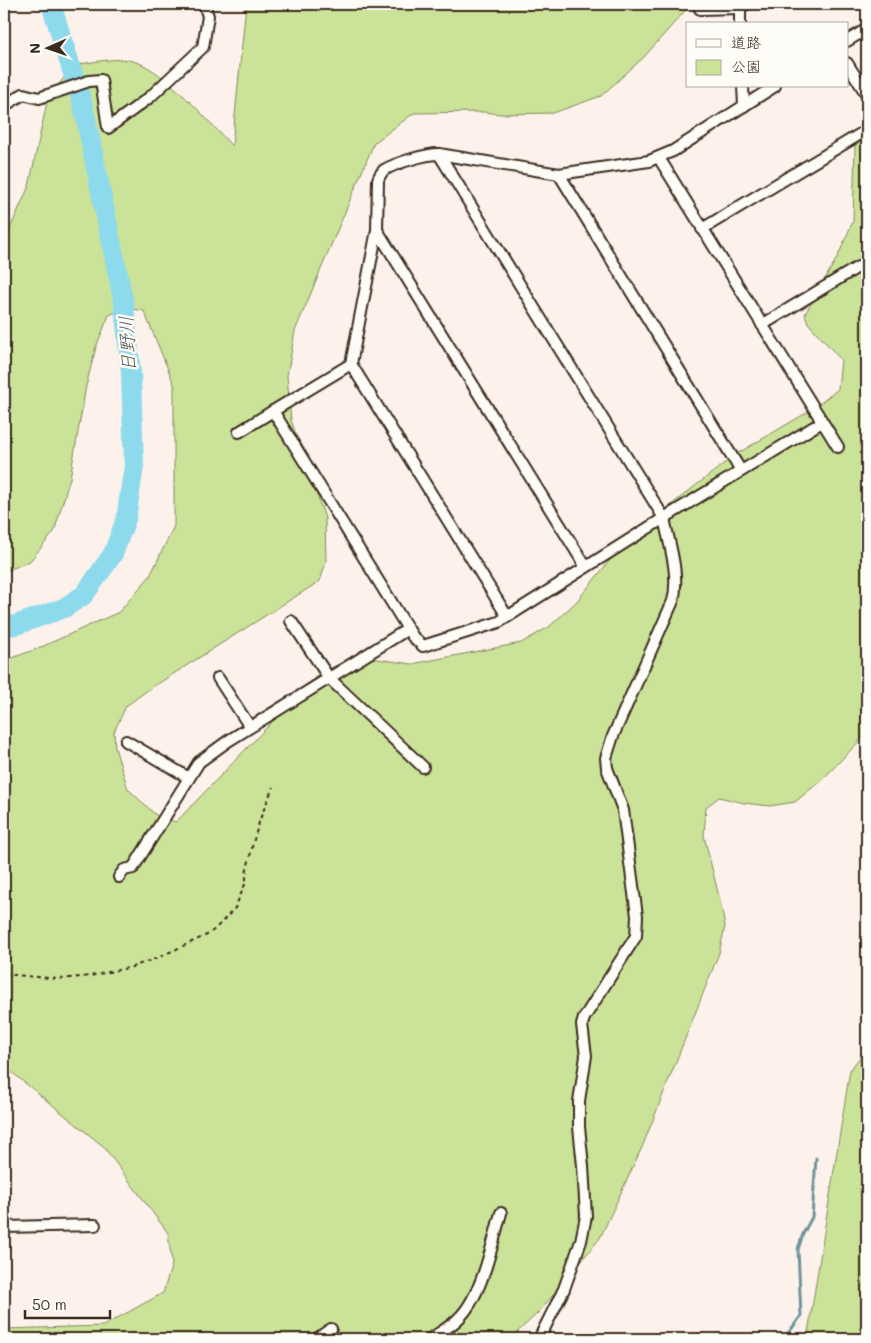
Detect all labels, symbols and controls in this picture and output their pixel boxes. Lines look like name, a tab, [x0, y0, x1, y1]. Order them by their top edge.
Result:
north arrow	[22, 22, 72, 72]
legend	[686, 22, 848, 88]
text: 道路	[731, 32, 761, 52]
text: N	[25, 43, 44, 54]
text: 公園	[731, 56, 761, 76]
water label: 日野川	[113, 315, 140, 373]
scale bar	[25, 1288, 110, 1320]
text: 50 m	[32, 1294, 67, 1314]

